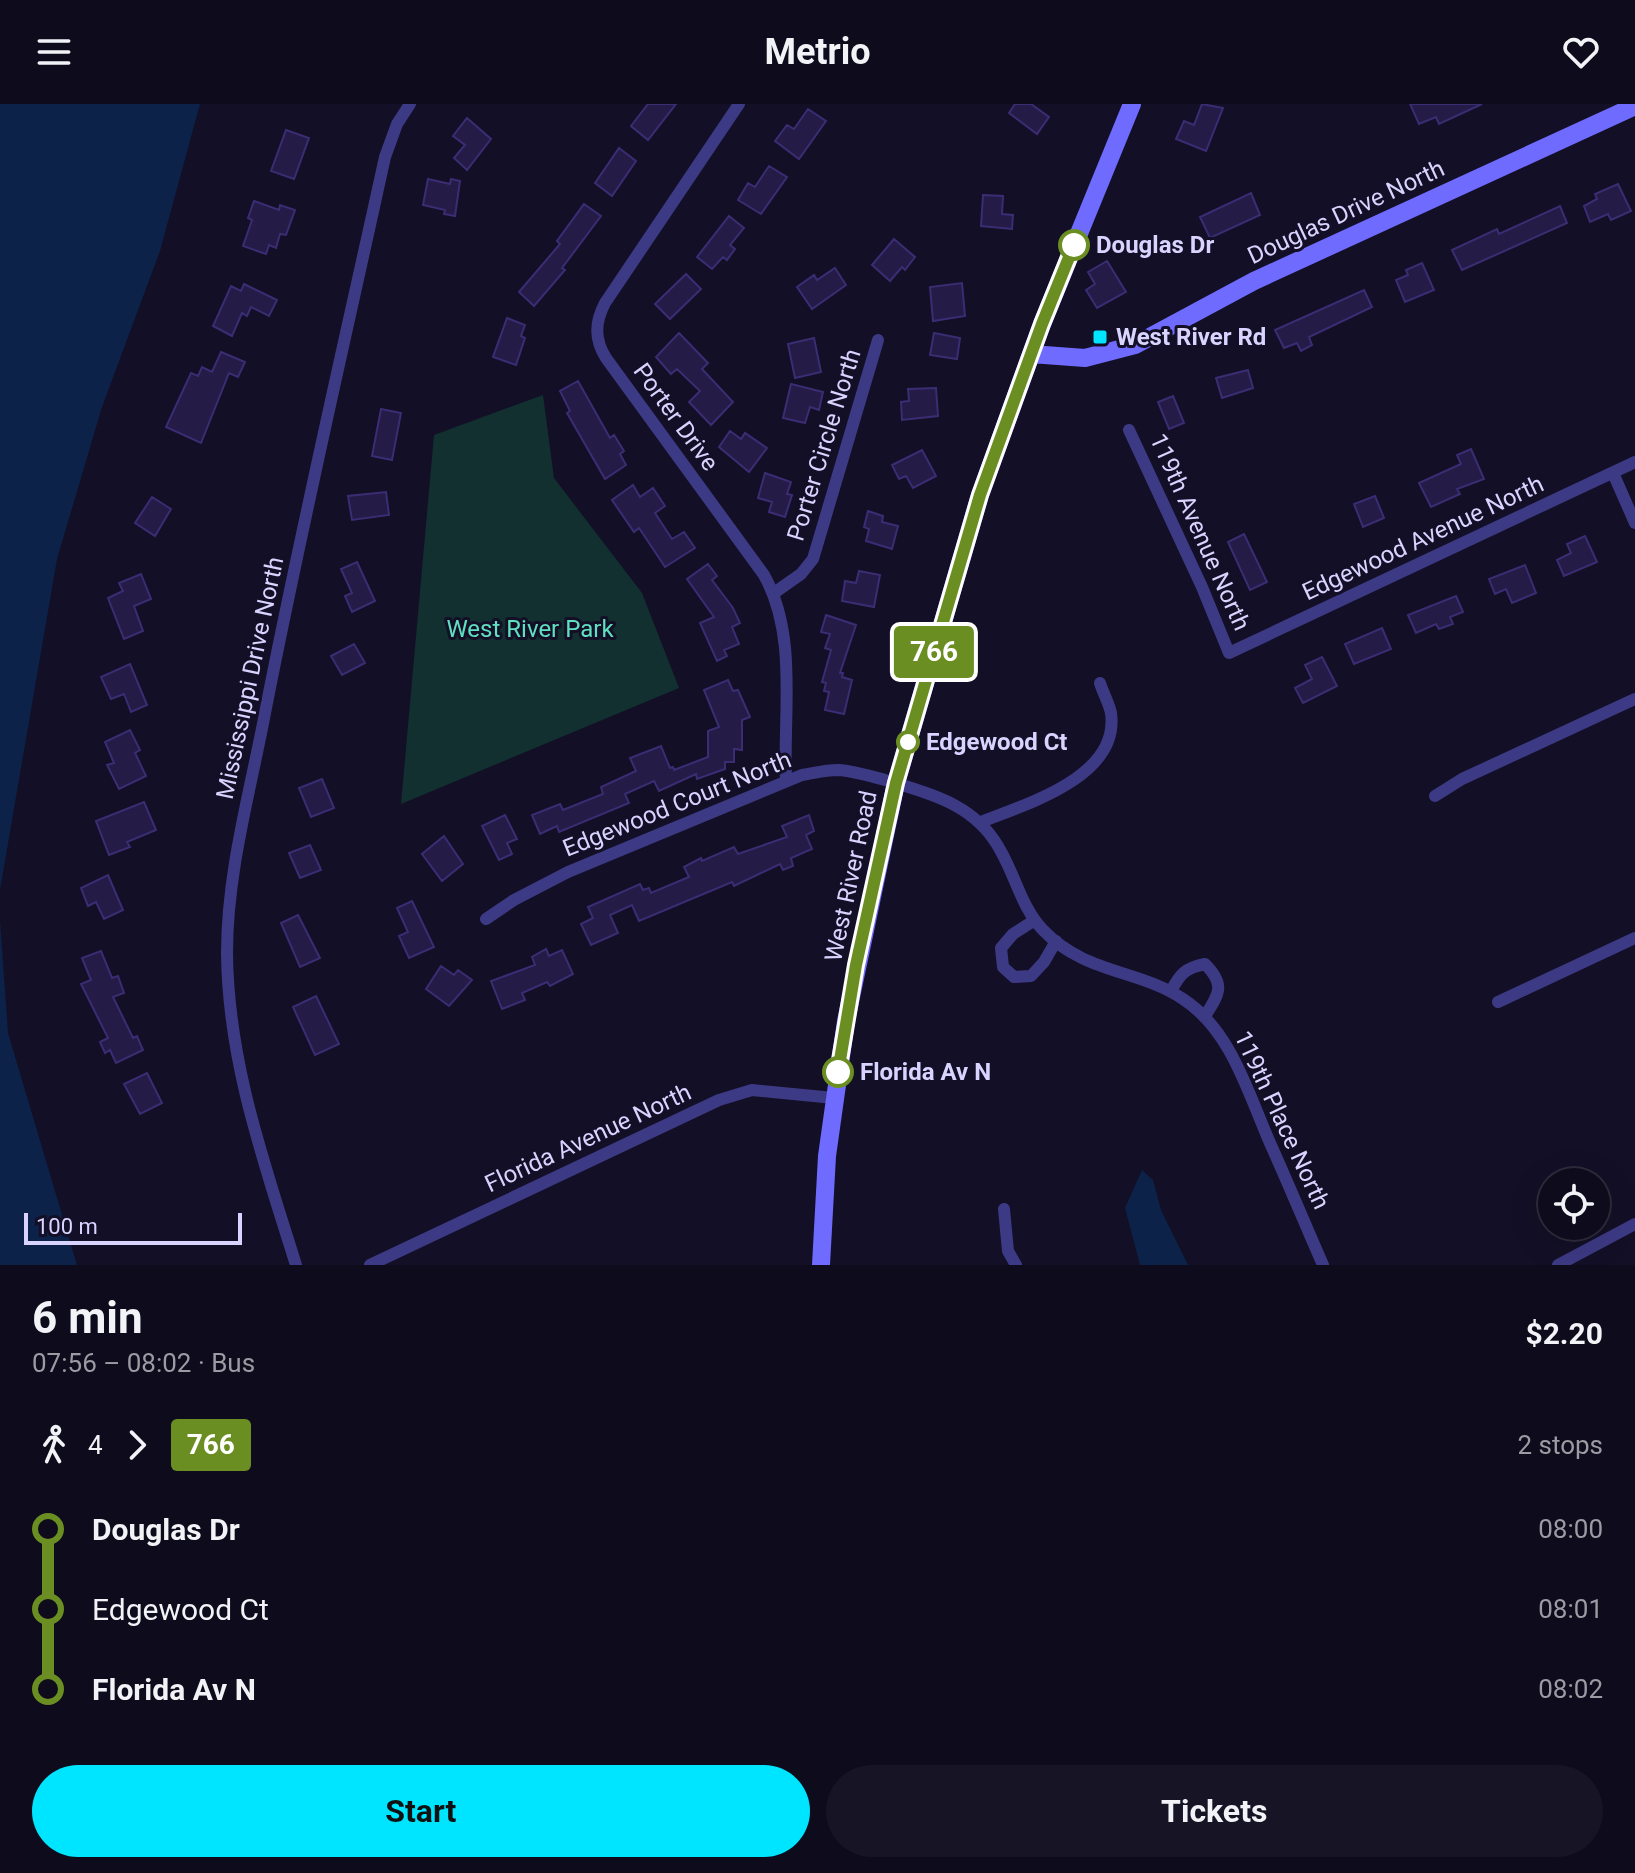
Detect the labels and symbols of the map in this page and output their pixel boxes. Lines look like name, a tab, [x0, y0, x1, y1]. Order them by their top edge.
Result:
street label: Douglas Drive North	[1243, 154, 1449, 270]
marker: Douglas Dr	[1059, 230, 1089, 260]
place label: Douglas Dr	[1096, 231, 1214, 259]
place label: West River Rd	[1116, 323, 1266, 351]
marker: West River Rd	[1091, 328, 1109, 346]
street label: Porter Circle North	[782, 346, 866, 544]
street label: Porter Drive	[628, 358, 724, 476]
street label: 119th Avenue North	[1144, 429, 1256, 635]
street label: Edgewood Avenue North	[1298, 470, 1548, 606]
street label: Mississippi Drive North	[211, 554, 289, 802]
park label: West River Park	[446, 615, 614, 643]
line badge: 766	[888, 626, 980, 678]
place label: Edgewood Ct	[926, 728, 1067, 756]
marker: Edgewood Ct	[897, 731, 919, 753]
street label: Edgewood Court North	[559, 745, 795, 863]
street label: West River Road	[819, 788, 883, 964]
street label: 119th Place North	[1228, 1026, 1336, 1214]
marker: Florida Av N	[823, 1057, 853, 1087]
place label: Florida Av N	[860, 1058, 991, 1086]
street label: Florida Avenue North	[480, 1078, 696, 1198]
scale bar	[24, 1209, 242, 1245]

